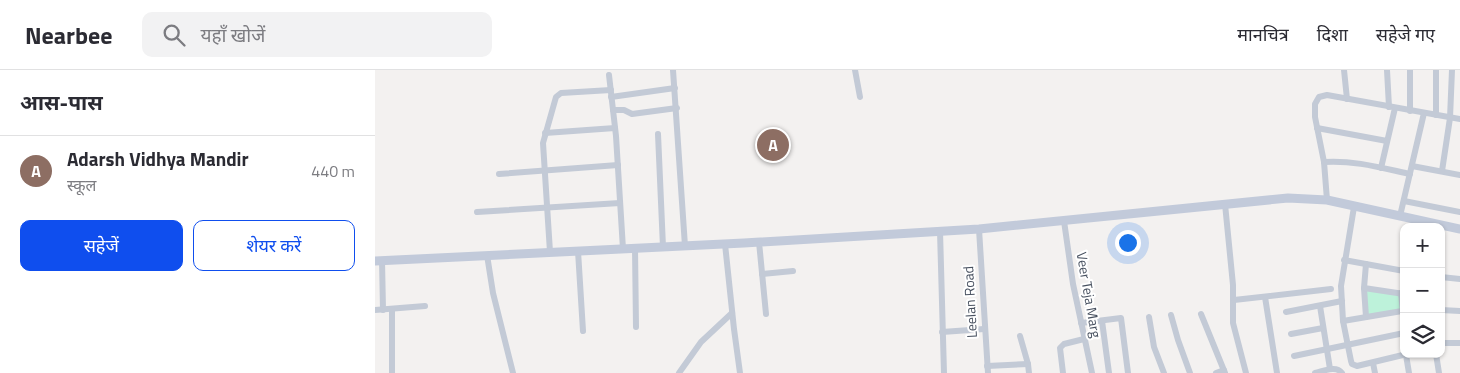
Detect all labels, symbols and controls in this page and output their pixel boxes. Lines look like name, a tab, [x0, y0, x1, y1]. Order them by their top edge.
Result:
search box	[142, 12, 492, 57]
text: Nearbee	[25, 17, 112, 53]
text: यहाँ खोजें	[200, 20, 265, 49]
icon: search	[160, 21, 188, 49]
text: मानचित्र	[1237, 21, 1289, 48]
text: दिशा	[1317, 21, 1348, 48]
text: सहेजे गए	[1376, 21, 1435, 48]
text: आस-पास	[20, 86, 103, 118]
pin: A	[757, 126, 789, 164]
text: Adarsh Vidhya Mandir	[67, 144, 249, 173]
text: A	[31, 159, 41, 183]
text: 440 m	[311, 159, 355, 183]
text: स्कूल	[67, 173, 96, 197]
button: सहेजें	[20, 220, 183, 271]
button: शेयर करें	[193, 220, 355, 271]
map controls	[1400, 223, 1445, 358]
button: +	[1400, 223, 1445, 268]
your location	[1115, 230, 1141, 256]
street label: Veer Teja Marg	[1072, 250, 1107, 339]
street label: Leelan Road	[957, 266, 982, 338]
button: −	[1400, 268, 1445, 313]
button: layers	[1400, 313, 1445, 358]

